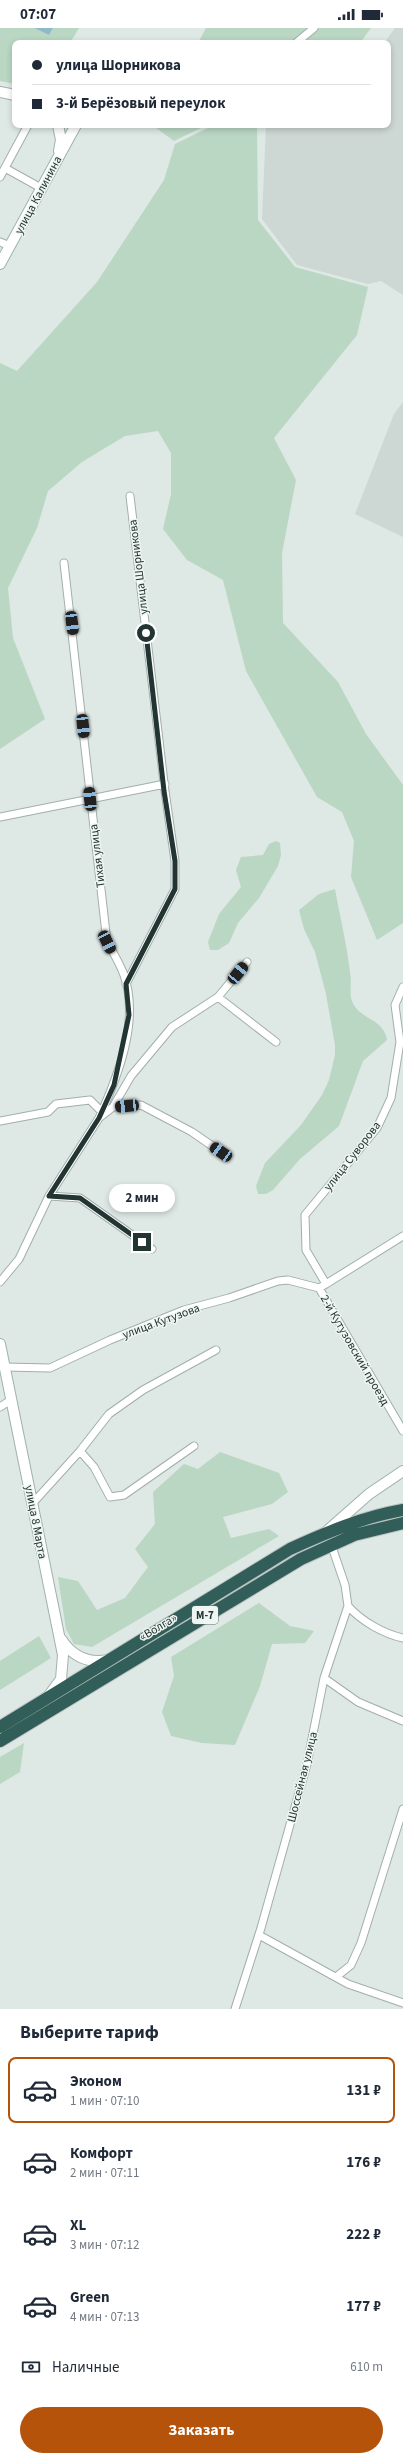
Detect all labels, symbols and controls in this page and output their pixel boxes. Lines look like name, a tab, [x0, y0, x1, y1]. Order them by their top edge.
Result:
text: 07:07	[20, 4, 56, 25]
text: улица Шорникова	[56, 55, 181, 76]
text: 3-й Берёзовый переулок	[56, 93, 225, 114]
street label: улица Калинина	[11, 153, 66, 237]
street label: улица Шорникова	[124, 519, 153, 615]
car	[65, 610, 79, 636]
route start	[137, 624, 155, 642]
car	[76, 713, 90, 739]
car	[83, 786, 97, 812]
street label: Тихая улица	[85, 823, 110, 889]
car	[96, 929, 118, 955]
car	[226, 960, 250, 986]
car	[114, 1099, 140, 1113]
street label: улица Суворова	[320, 1118, 385, 1195]
car	[208, 1140, 234, 1164]
callout: 2 мин	[109, 1184, 175, 1212]
text: 2 мин	[125, 1189, 159, 1207]
route end	[133, 1233, 151, 1251]
street label: 2-й Кутузовский проезд	[316, 1292, 394, 1409]
street label: улица Кутузова	[120, 1300, 202, 1343]
street label: улица 8 Марта	[20, 1484, 51, 1560]
road number: М-7	[192, 1606, 218, 1624]
street label: «Волга»	[136, 1610, 180, 1645]
street label: Шоссейная улица	[283, 1730, 322, 1824]
text: Выберите тариф	[20, 2020, 159, 2045]
text: Эконом	[70, 2071, 122, 2092]
icon: car	[22, 2072, 58, 2108]
text: 131 ₽	[346, 2080, 381, 2101]
text: 1 мин · 07:10	[70, 2092, 139, 2110]
text: Комфорт	[70, 2143, 133, 2164]
icon: car	[22, 2144, 58, 2180]
text: 176 ₽	[346, 2152, 381, 2173]
text: 2 мин · 07:11	[70, 2164, 139, 2182]
text: XL	[70, 2215, 86, 2236]
icon: car	[22, 2216, 58, 2252]
text: 222 ₽	[346, 2224, 381, 2245]
text: 3 мин · 07:12	[70, 2236, 139, 2254]
text: Green	[70, 2287, 110, 2308]
icon: car	[22, 2288, 58, 2324]
text: 177 ₽	[346, 2296, 381, 2317]
text: 4 мин · 07:13	[70, 2308, 139, 2326]
icon: cash	[20, 2356, 42, 2378]
text: Наличные	[52, 2357, 119, 2378]
text: 610 m	[350, 2358, 383, 2376]
button: Заказать	[20, 2407, 383, 2453]

